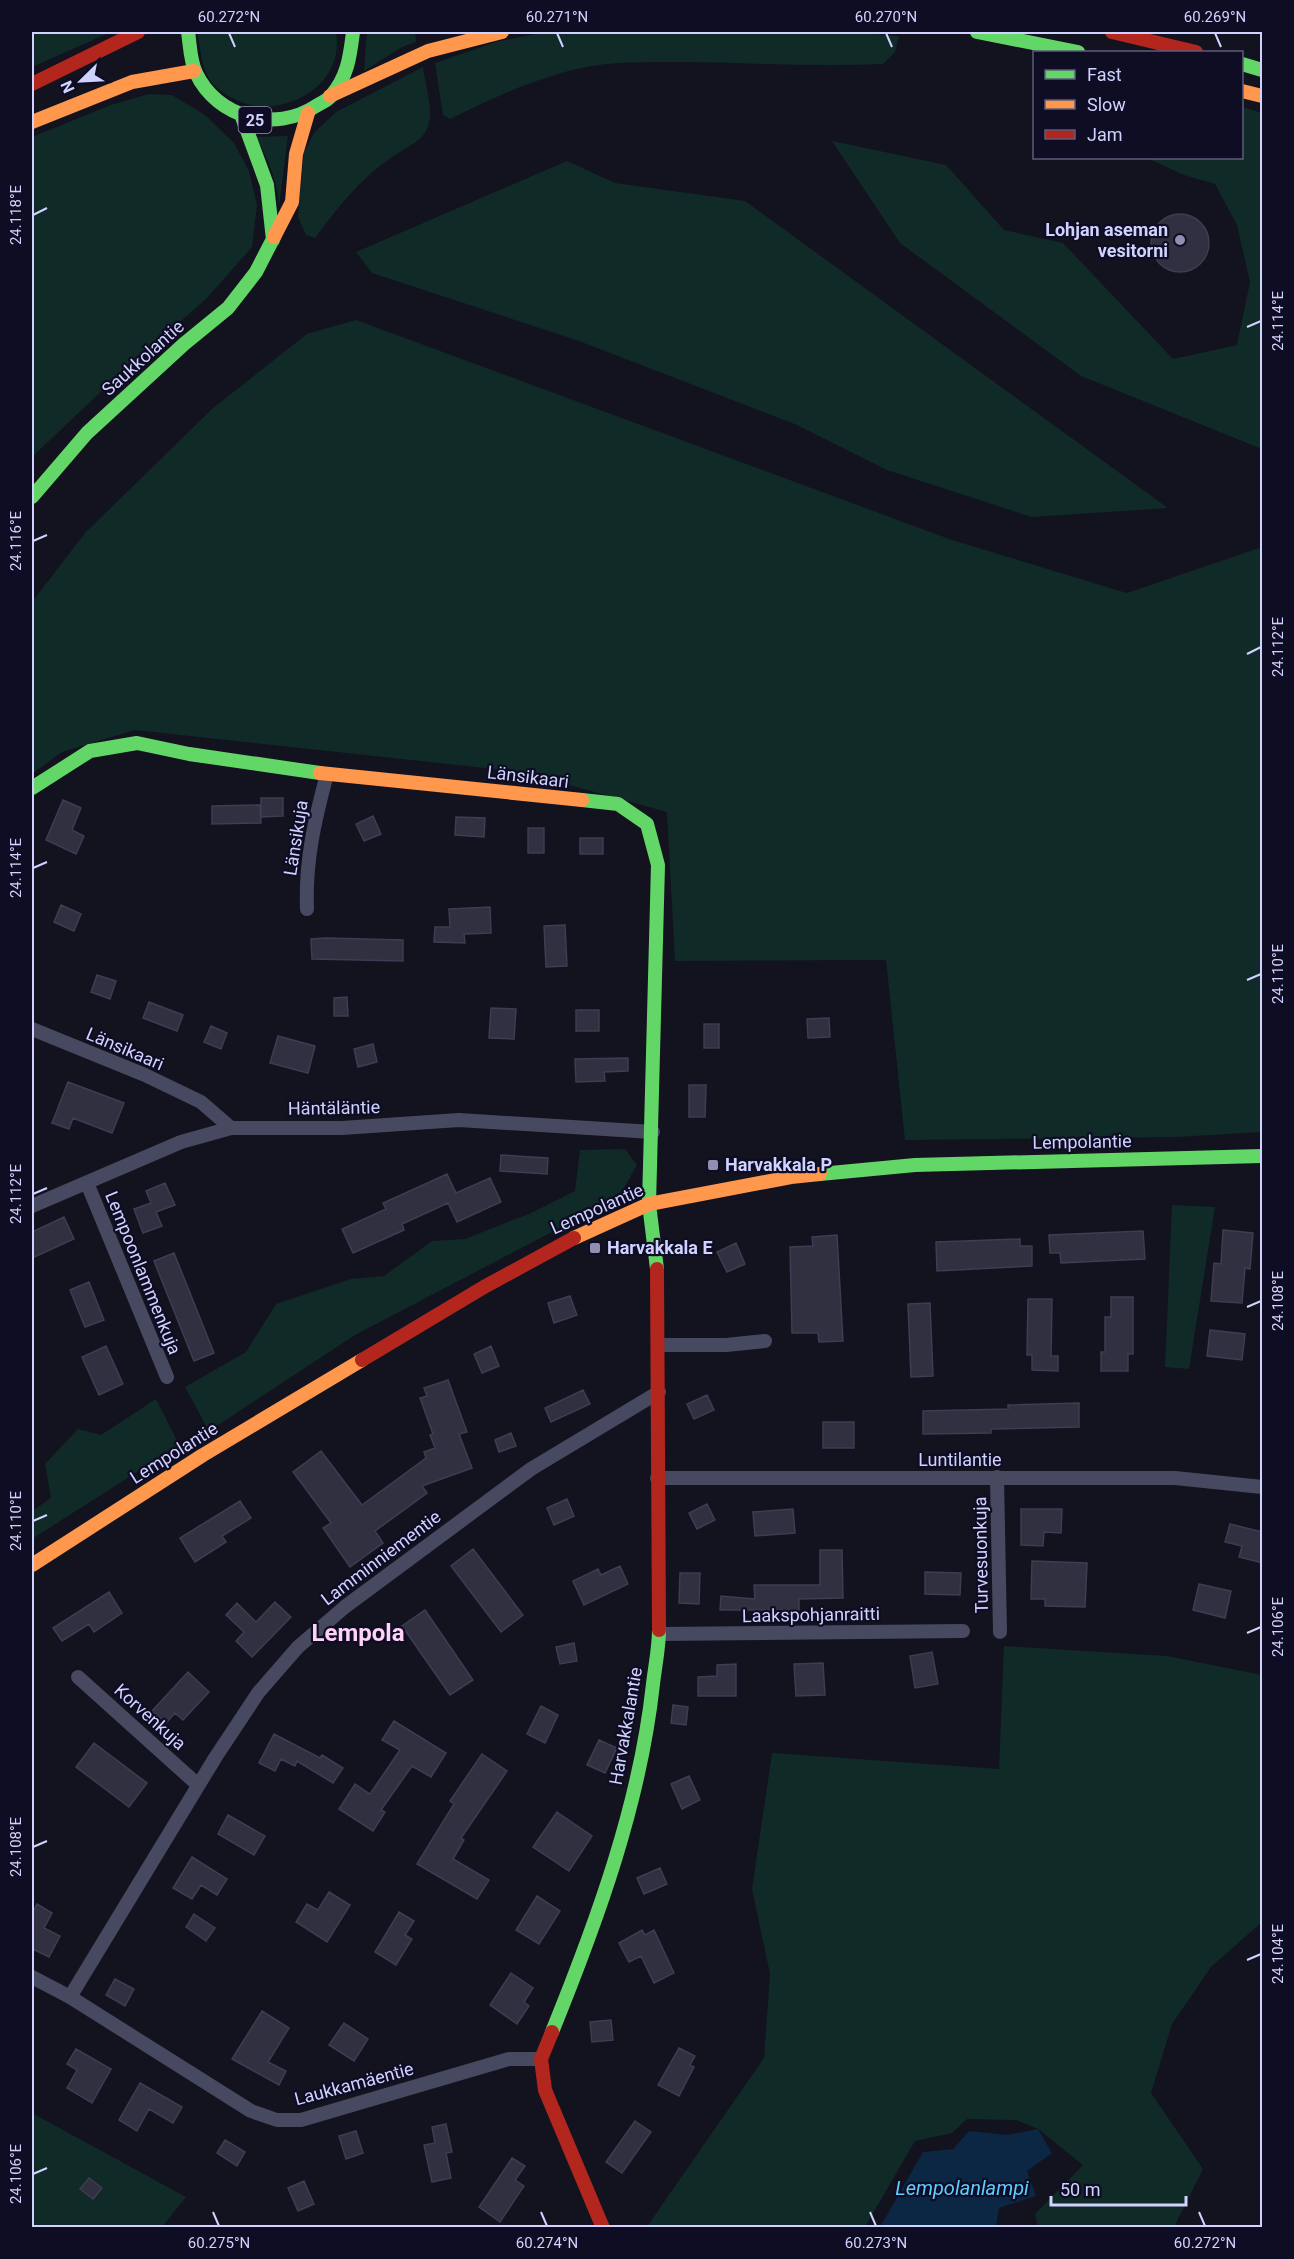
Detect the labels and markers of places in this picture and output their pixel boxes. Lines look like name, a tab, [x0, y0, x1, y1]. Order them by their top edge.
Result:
place label: Lohjan aseman vesitorni	[1045, 219, 1168, 261]
marker: Lohjan aseman vesitorni	[1173, 233, 1187, 247]
place label: Harvakkala P	[725, 1154, 832, 1175]
marker: Harvakkala P	[706, 1158, 720, 1172]
place label: Harvakkala E	[607, 1237, 713, 1258]
marker: Harvakkala E	[588, 1241, 602, 1255]

